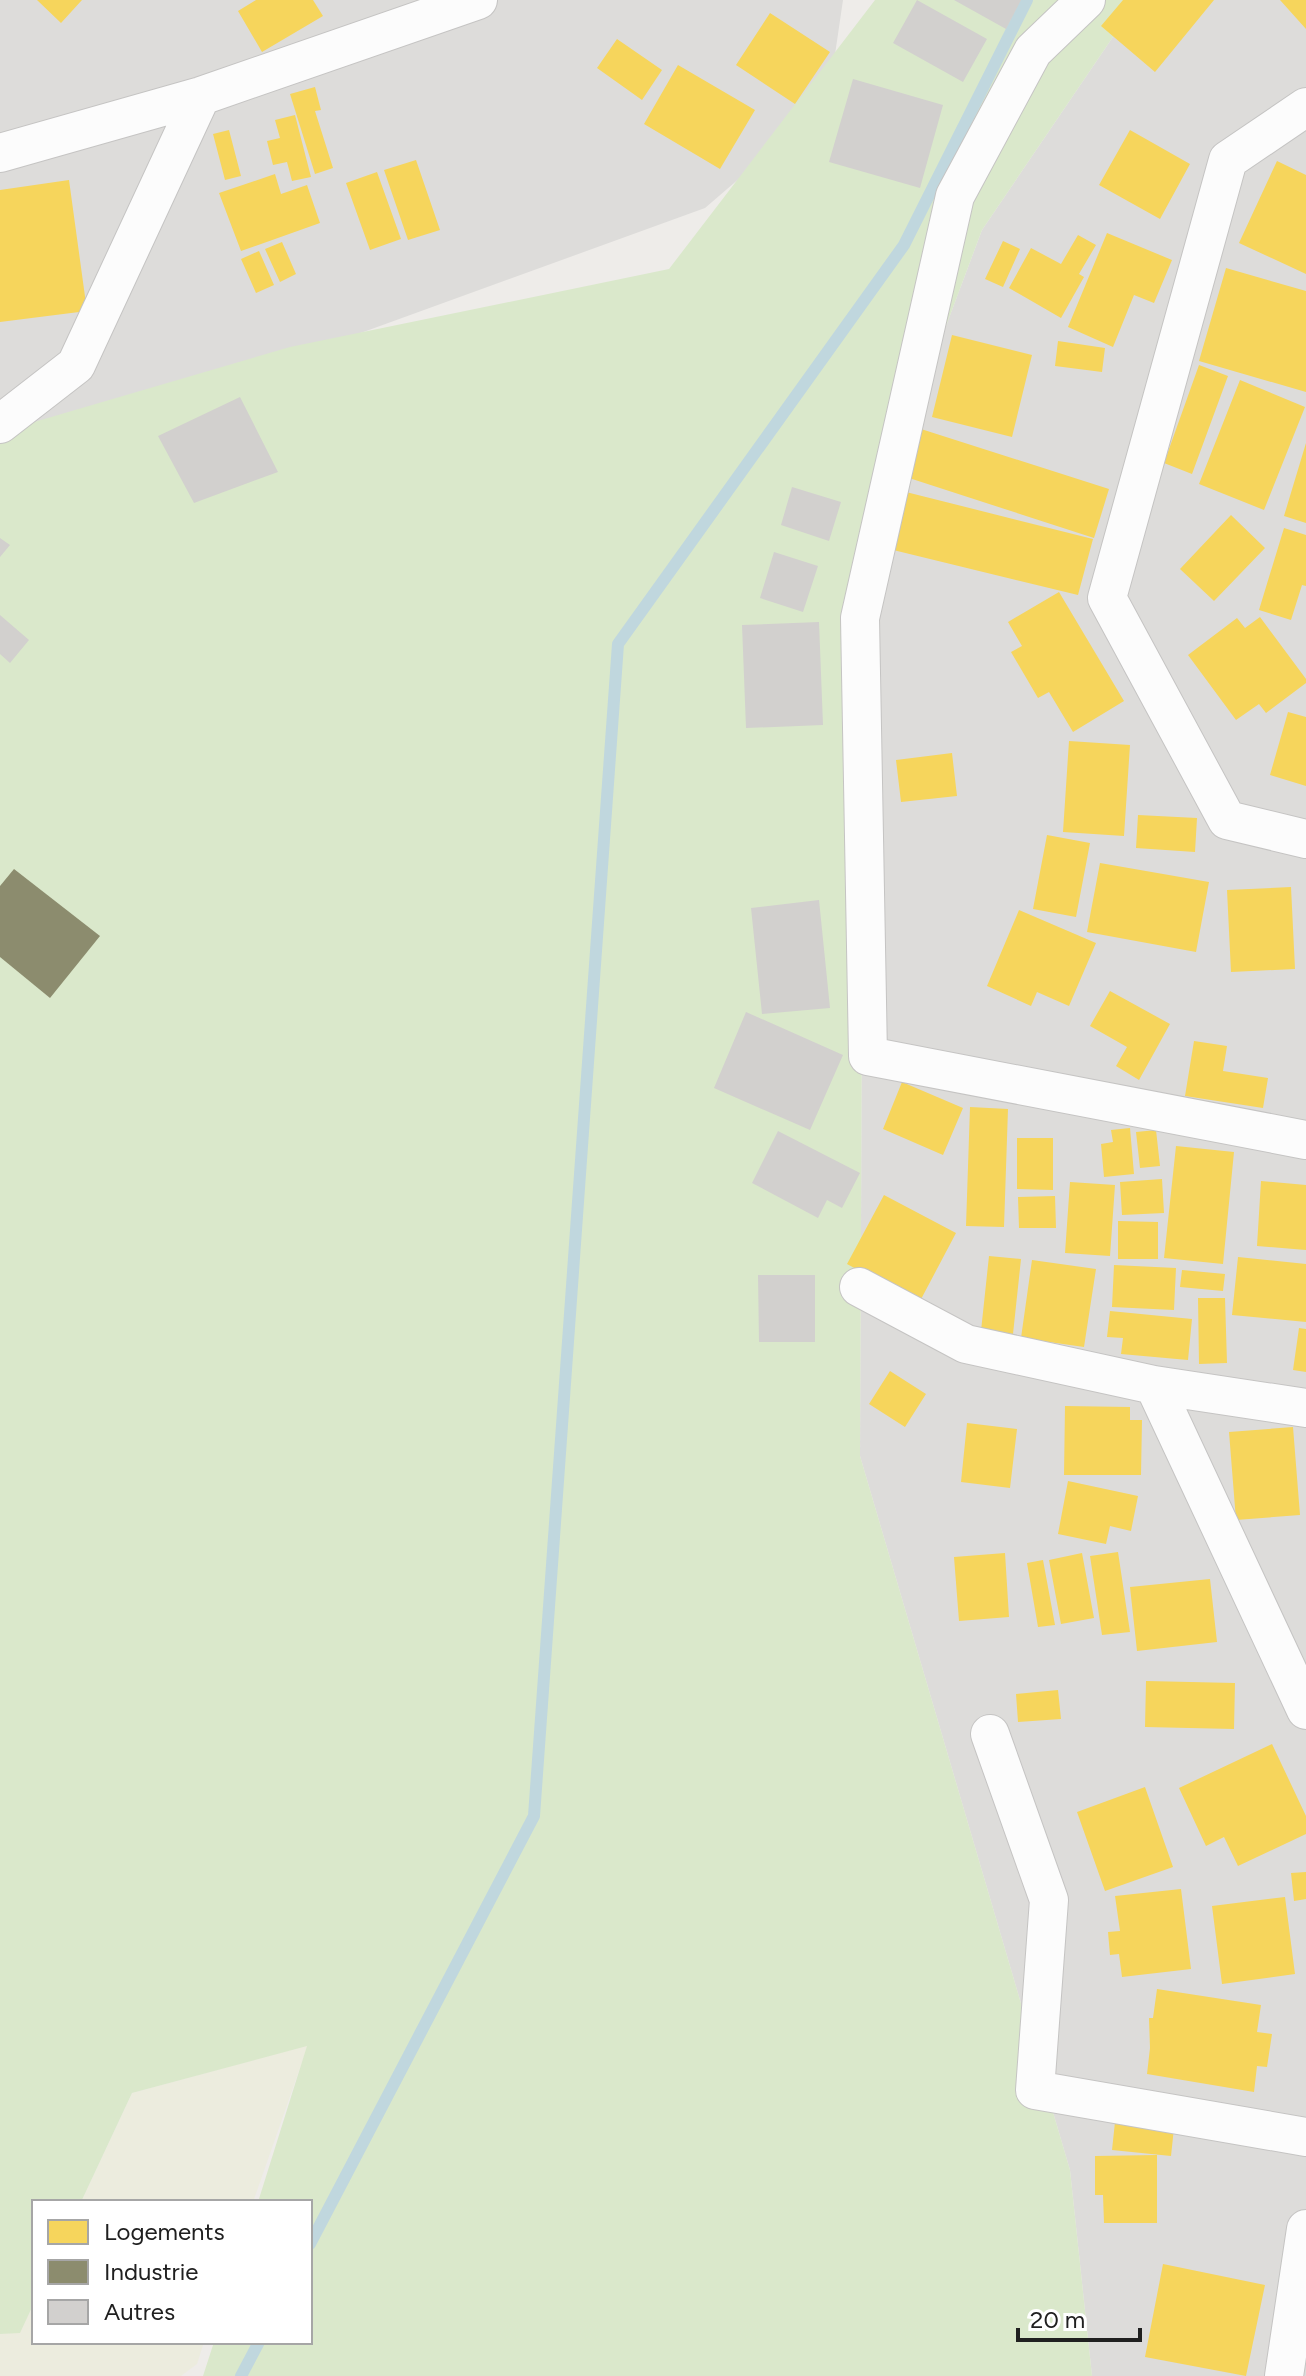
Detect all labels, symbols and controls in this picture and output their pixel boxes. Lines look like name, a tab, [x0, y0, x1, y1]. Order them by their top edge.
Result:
legend	[32, 2200, 312, 2344]
text: Logements	[104, 2217, 225, 2246]
text: Industrie	[104, 2257, 198, 2286]
scale bar	[1018, 2292, 1140, 2342]
text: Autres	[104, 2297, 175, 2326]
text: 20 m	[1030, 2305, 1085, 2334]

